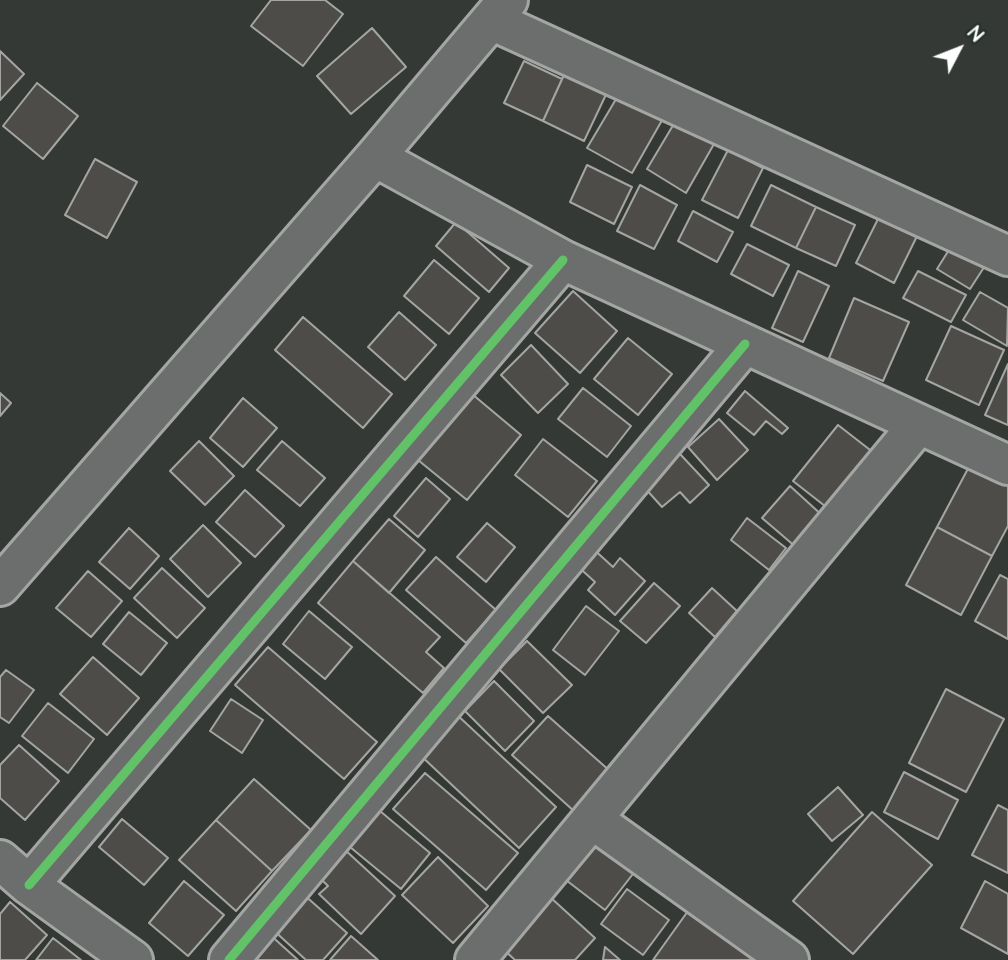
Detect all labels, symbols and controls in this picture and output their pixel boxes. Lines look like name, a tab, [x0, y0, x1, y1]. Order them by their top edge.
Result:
north arrow	[924, 14, 994, 84]
text: N	[961, 21, 989, 48]

